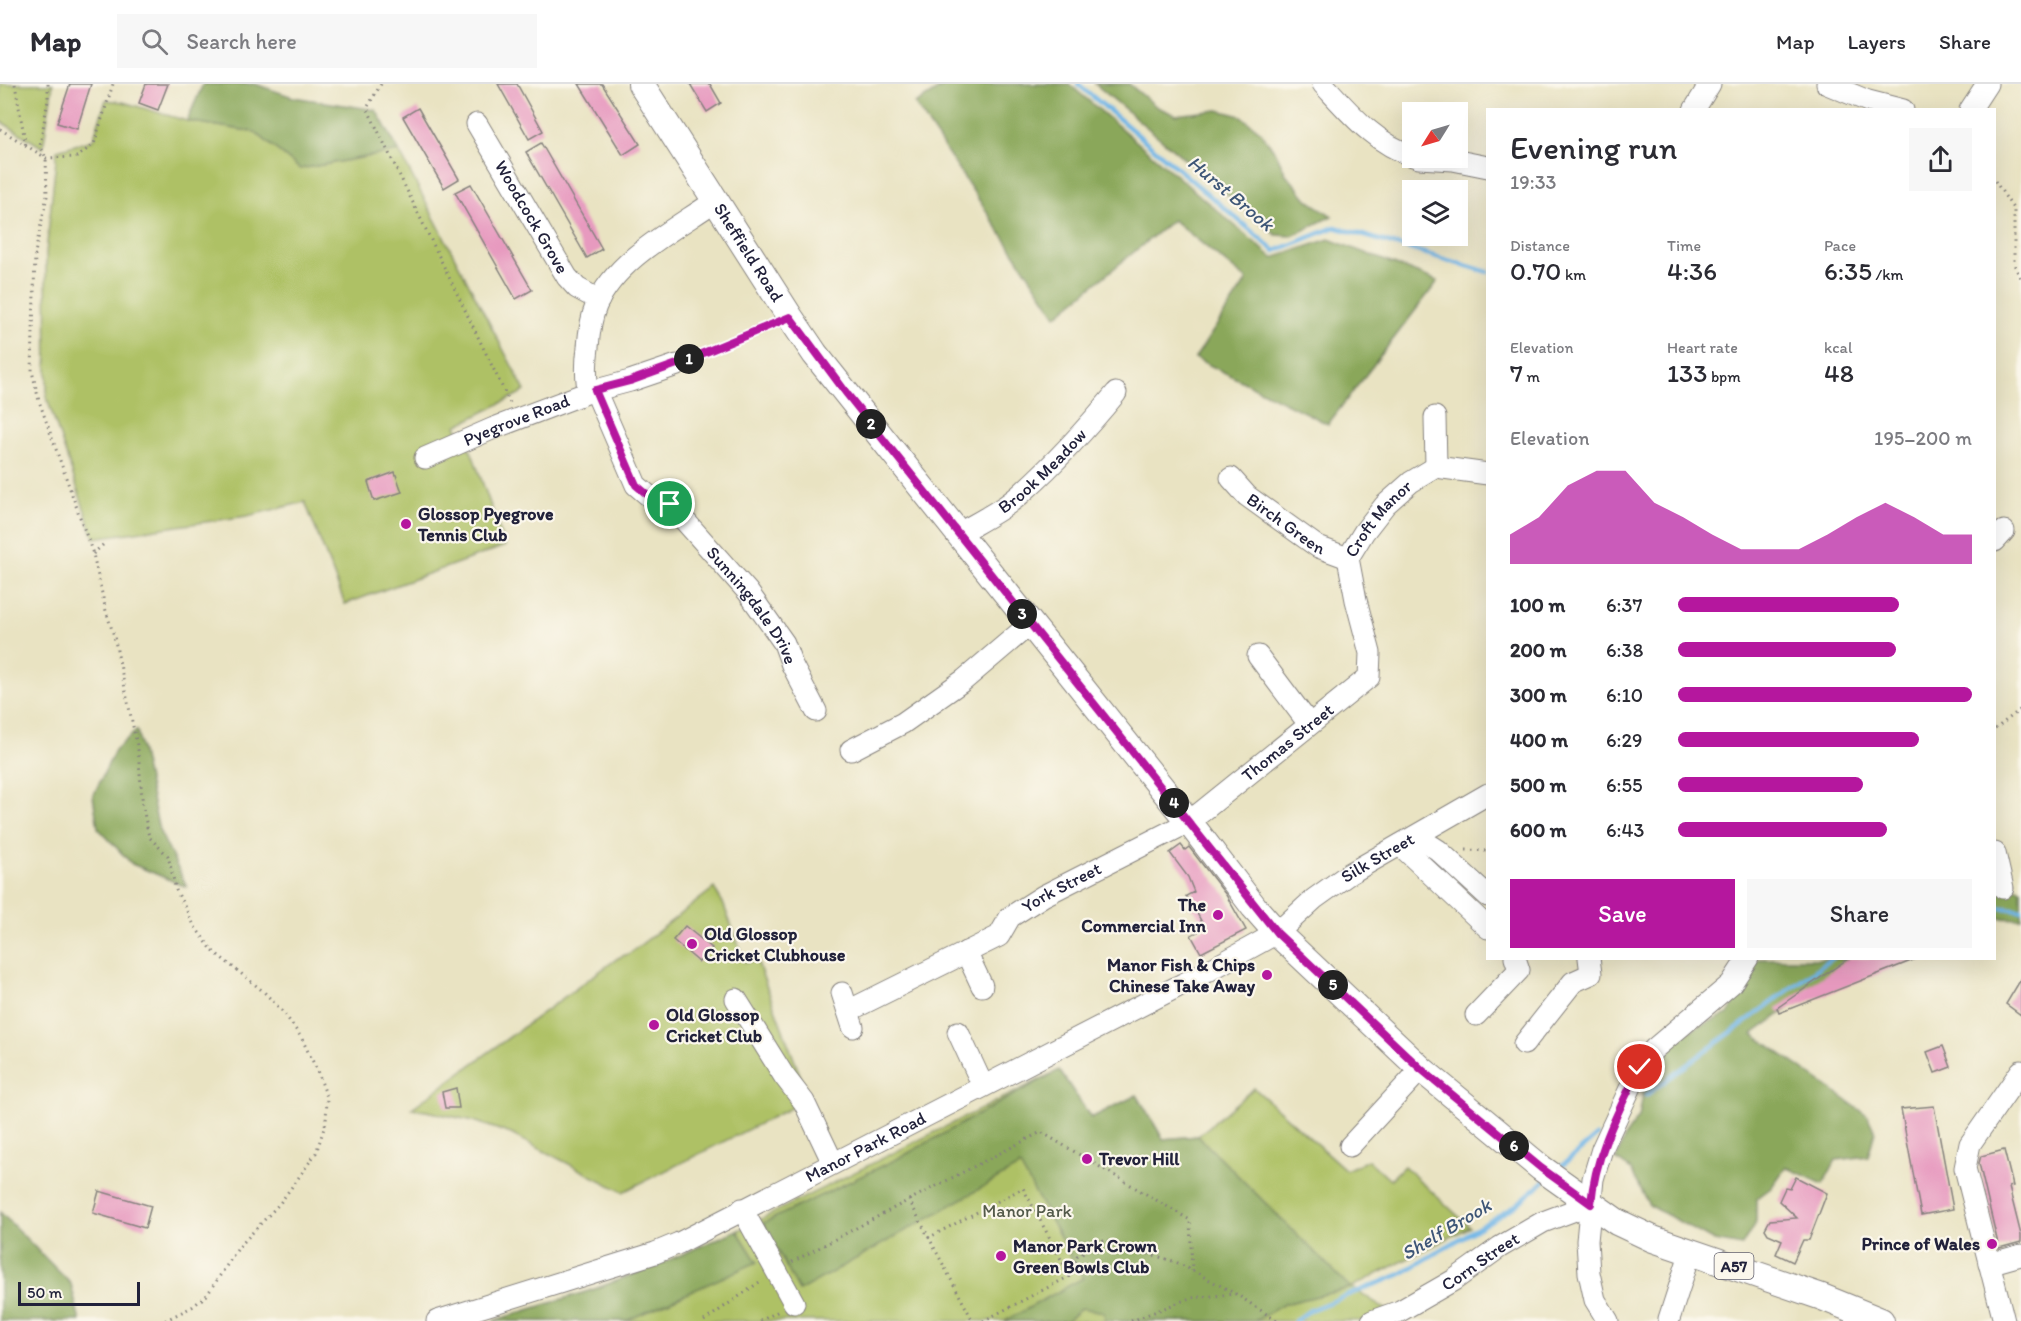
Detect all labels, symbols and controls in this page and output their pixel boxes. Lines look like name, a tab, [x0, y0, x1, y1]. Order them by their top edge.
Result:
search box	[117, 14, 537, 68]
text: Map	[30, 24, 81, 58]
icon: search	[138, 25, 171, 58]
text: Search here	[186, 28, 297, 55]
text: Map	[1776, 29, 1815, 54]
text: Layers	[1848, 29, 1906, 54]
text: Share	[1939, 29, 1991, 54]
north arrow	[1402, 102, 1468, 168]
map controls	[1402, 102, 1468, 246]
text: Evening run	[1510, 128, 1677, 167]
button: share	[1909, 128, 1972, 191]
water label: Hurst Brook	[1183, 150, 1280, 237]
street label: Woodcock Grove	[490, 157, 574, 278]
text: 19:33	[1510, 170, 1556, 194]
button: layers	[1402, 180, 1468, 246]
street label: Sheffield Road	[709, 199, 788, 306]
text: Distance	[1510, 236, 1570, 255]
text: Time	[1667, 236, 1701, 255]
text: Pace	[1824, 236, 1856, 255]
text: 0.70	[1510, 255, 1561, 287]
text: 4:36	[1667, 255, 1717, 287]
text: 6:35	[1824, 255, 1872, 287]
text: km	[1561, 265, 1586, 284]
text: /km	[1872, 265, 1903, 284]
text: Elevation	[1510, 338, 1574, 357]
text: Heart rate	[1667, 338, 1738, 357]
text: kcal	[1824, 338, 1852, 357]
pin: 1	[674, 344, 704, 374]
text: 1	[685, 349, 693, 368]
text: 7	[1510, 357, 1523, 389]
text: 133	[1667, 357, 1707, 389]
text: 48	[1824, 357, 1854, 389]
text: m	[1523, 367, 1540, 386]
text: bpm	[1707, 367, 1741, 386]
street label: Pyegrove Road	[460, 389, 573, 451]
pin: 2	[856, 409, 886, 439]
text: 2	[867, 414, 875, 433]
street label: Brook Meadow	[994, 424, 1091, 518]
text: Elevation	[1510, 426, 1589, 450]
text: 195–200 m	[1874, 426, 1972, 450]
street label: Croft Manor	[1340, 475, 1417, 561]
pin	[644, 478, 695, 529]
icon: arrive	[653, 487, 686, 520]
street label: Birch Green	[1242, 488, 1328, 560]
place label: Glossop Pyegrove Tennis Club	[417, 503, 554, 546]
marker: Glossop Pyegrove Tennis Club	[399, 517, 413, 531]
street label: Sunningdale Drive	[702, 542, 802, 667]
text: 100 m	[1510, 593, 1565, 617]
text: 6:37	[1606, 593, 1642, 617]
pin: 3	[1007, 599, 1037, 629]
text: 3	[1018, 604, 1026, 623]
text: 200 m	[1510, 638, 1566, 662]
text: 6:38	[1606, 638, 1643, 662]
text: 300 m	[1510, 683, 1567, 707]
text: 6:10	[1606, 683, 1643, 707]
street label: Thomas Street	[1237, 699, 1338, 786]
text: 400 m	[1510, 728, 1568, 752]
text: 6:29	[1606, 728, 1642, 752]
text: 500 m	[1510, 773, 1566, 797]
text: 6:55	[1606, 773, 1642, 797]
pin: 4	[1159, 788, 1189, 818]
text: 4	[1169, 793, 1179, 812]
text: 600 m	[1510, 818, 1567, 842]
text: 6:43	[1606, 818, 1644, 842]
street label: Silk Street	[1336, 828, 1418, 887]
street label: York Street	[1018, 857, 1105, 918]
button: Save	[1510, 879, 1735, 948]
button: Share	[1747, 879, 1972, 948]
place label: The Commercial Inn	[1081, 894, 1207, 937]
marker: The Commercial Inn	[1211, 908, 1225, 922]
place label: Old Glossop Cricket Clubhouse	[704, 923, 846, 966]
marker: Old Glossop Cricket Clubhouse	[685, 937, 699, 951]
place label: Manor Fish & Chips Chinese Take Away	[1107, 954, 1255, 997]
marker: Manor Fish & Chips Chinese Take Away	[1260, 968, 1274, 982]
pin: 5	[1318, 970, 1348, 1000]
text: 5	[1329, 975, 1337, 994]
place label: Old Glossop Cricket Club	[666, 1004, 762, 1047]
marker: Old Glossop Cricket Club	[647, 1018, 661, 1032]
pin	[1614, 1041, 1665, 1092]
icon: check	[1623, 1050, 1656, 1083]
street label: Manor Park Road	[801, 1107, 930, 1187]
pin: 6	[1499, 1131, 1529, 1161]
text: 6	[1510, 1136, 1518, 1155]
place label: Trevor Hill	[1098, 1148, 1180, 1170]
marker: Trevor Hill	[1080, 1152, 1094, 1166]
water label: Shelf Brook	[1397, 1192, 1497, 1265]
park label: Manor Park	[982, 1200, 1073, 1222]
street label: Corn Street	[1437, 1227, 1523, 1296]
place label: Prince of Wales	[1861, 1233, 1980, 1255]
place label: Manor Park Crown Green Bowls Club	[1013, 1235, 1158, 1278]
marker: Prince of Wales	[1985, 1237, 1999, 1251]
marker: Manor Park Crown Green Bowls Club	[994, 1249, 1008, 1263]
road number: A57	[1714, 1253, 1754, 1279]
scale bar	[18, 1279, 140, 1306]
text: 50 m	[27, 1283, 62, 1302]

